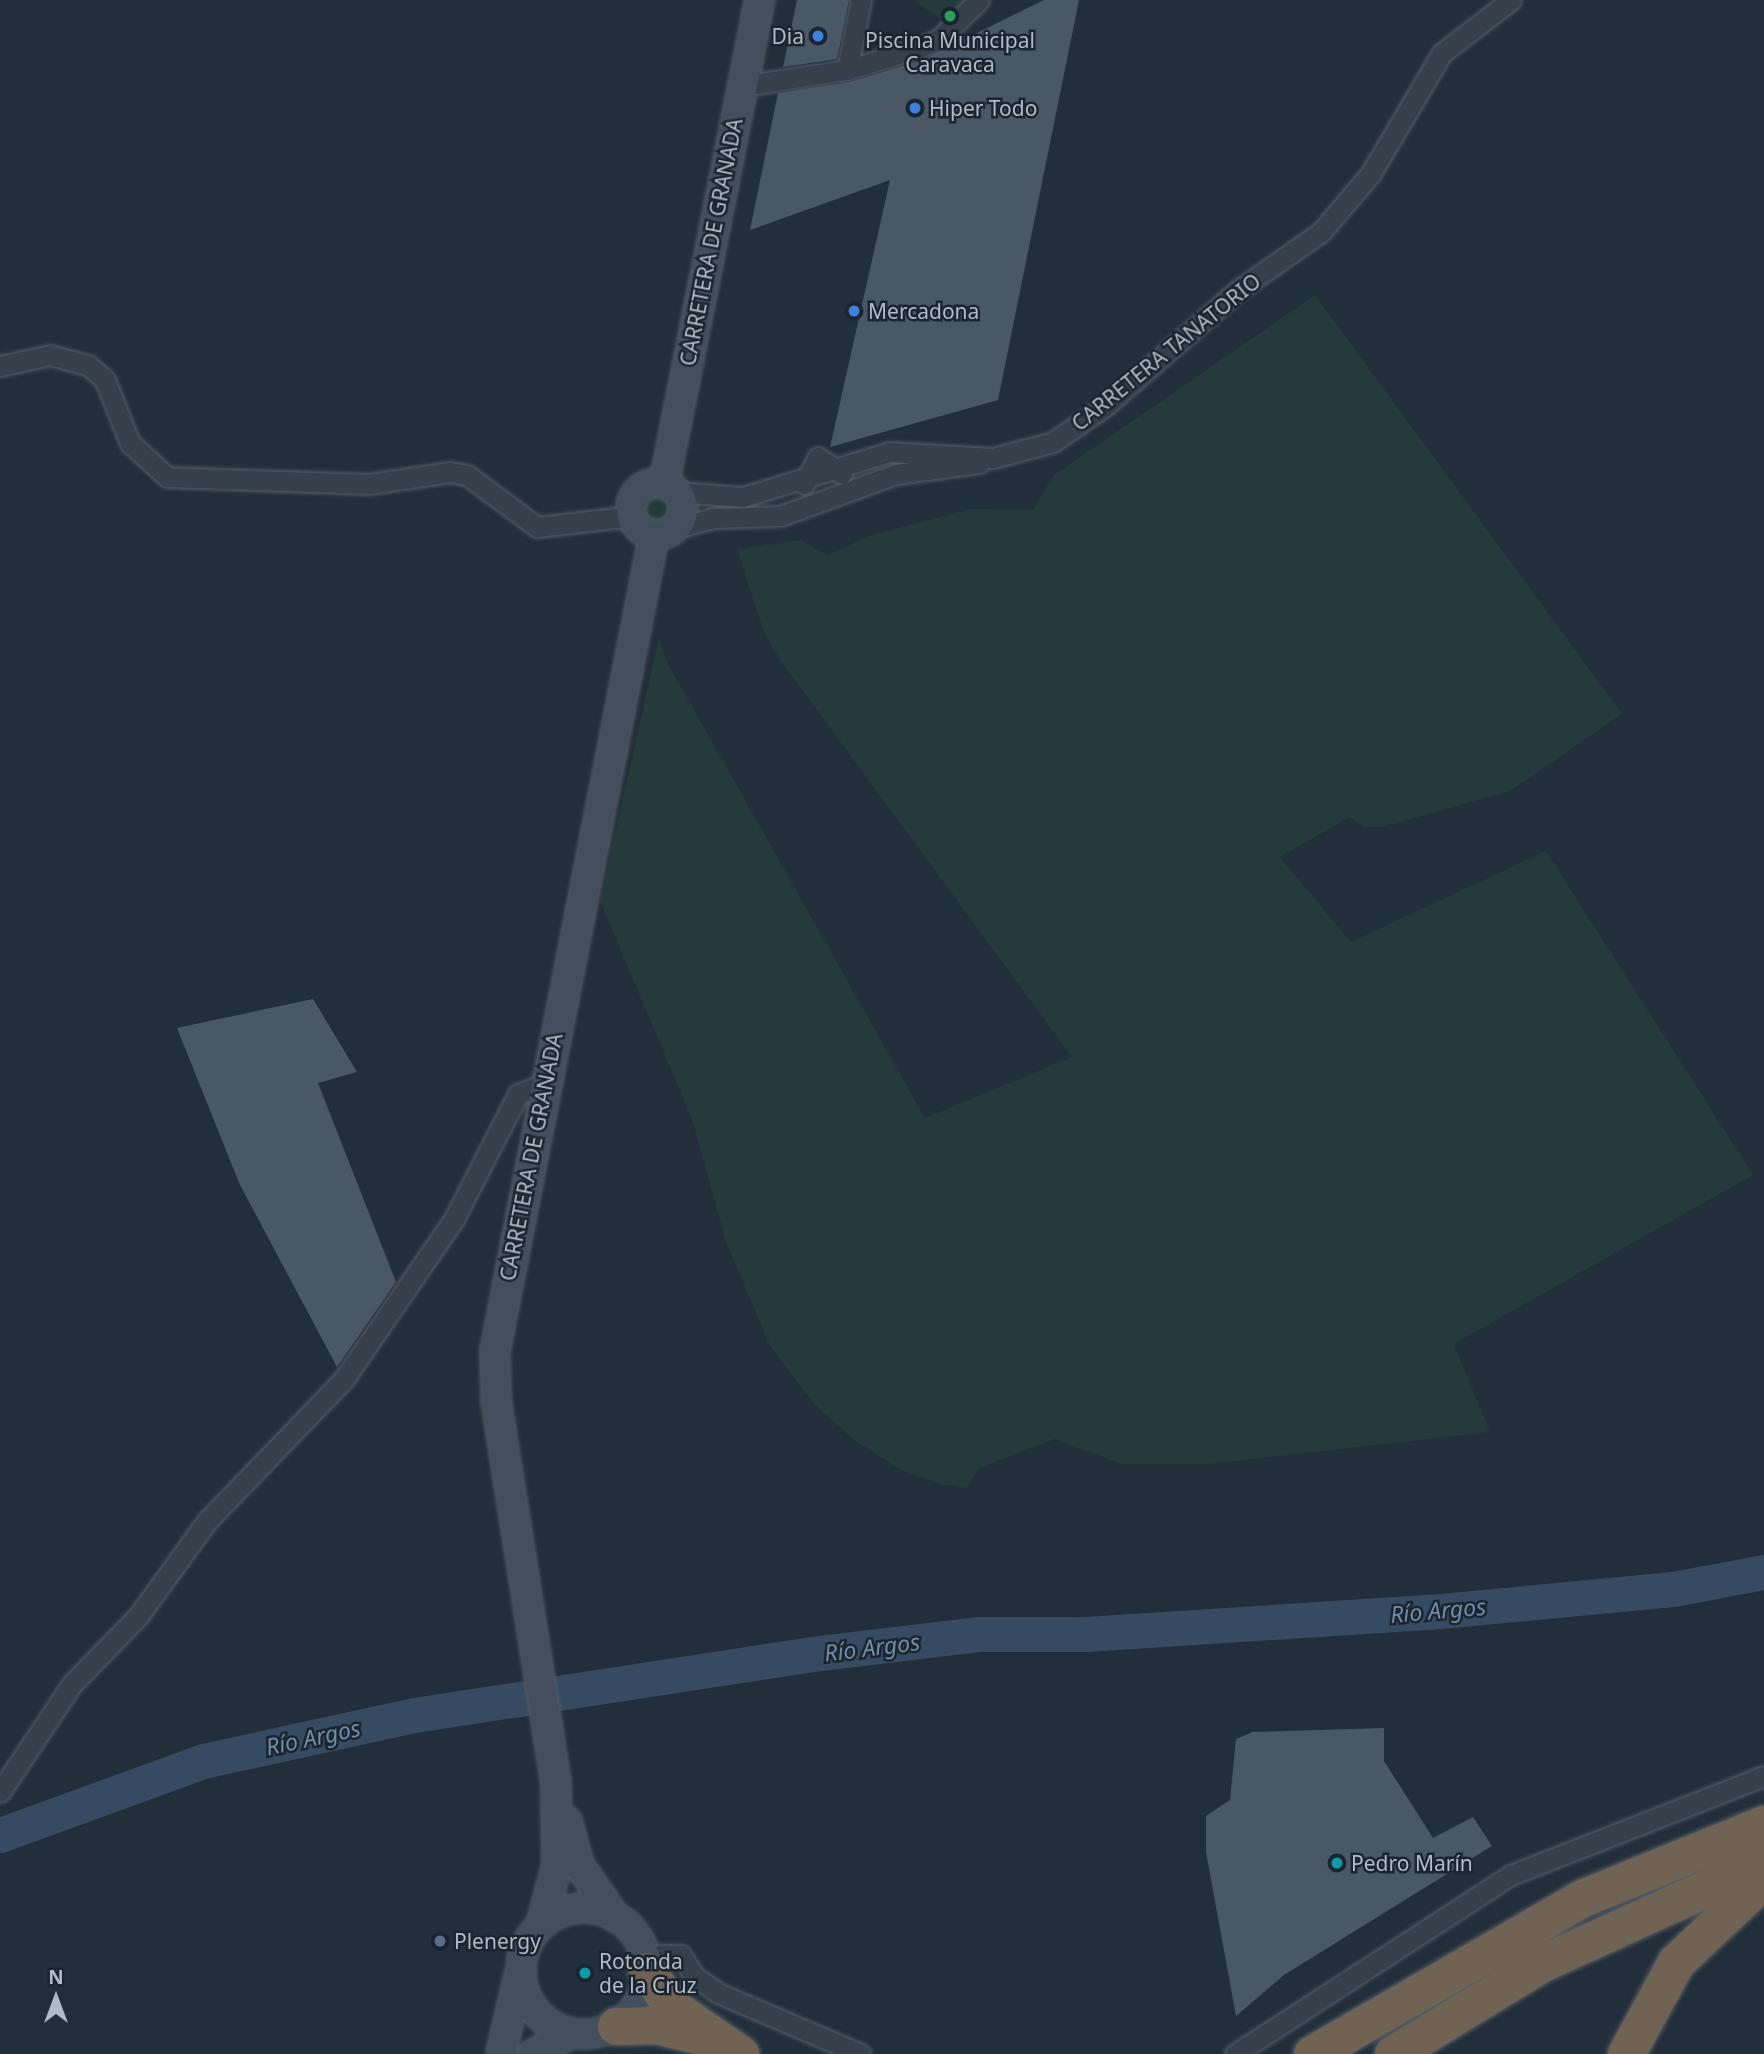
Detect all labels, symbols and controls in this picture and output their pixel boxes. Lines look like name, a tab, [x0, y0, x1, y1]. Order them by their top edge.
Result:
marker: Piscina Municipal Caravaca	[942, 8, 958, 24]
place label: Dia	[771, 23, 804, 49]
place label: Piscina Municipal Caravaca	[865, 27, 1035, 77]
marker: Dia	[810, 28, 826, 44]
place label: Hiper Todo	[929, 95, 1037, 121]
marker: Hiper Todo	[907, 100, 923, 116]
street label: CARRETERA DE GRANADA	[675, 116, 747, 368]
street label: CARRETERA TANATORIO	[1067, 268, 1265, 436]
place label: Mercadona	[868, 298, 979, 324]
marker: Mercadona	[846, 303, 862, 319]
street label: CARRETERA DE GRANADA	[495, 1031, 567, 1283]
water label: Río Argos	[1389, 1592, 1487, 1628]
water label: Río Argos	[823, 1627, 921, 1667]
water label: Río Argos	[263, 1714, 363, 1760]
place label: Pedro Marín	[1351, 1850, 1473, 1876]
marker: Pedro Marín	[1329, 1855, 1345, 1871]
place label: Plenergy	[454, 1928, 541, 1954]
marker: Plenergy	[432, 1933, 448, 1949]
place label: Rotonda de la Cruz	[599, 1948, 697, 1998]
north arrow	[21, 1963, 91, 2033]
text: N	[48, 1964, 64, 1990]
marker: Rotonda de la Cruz	[577, 1965, 593, 1981]

